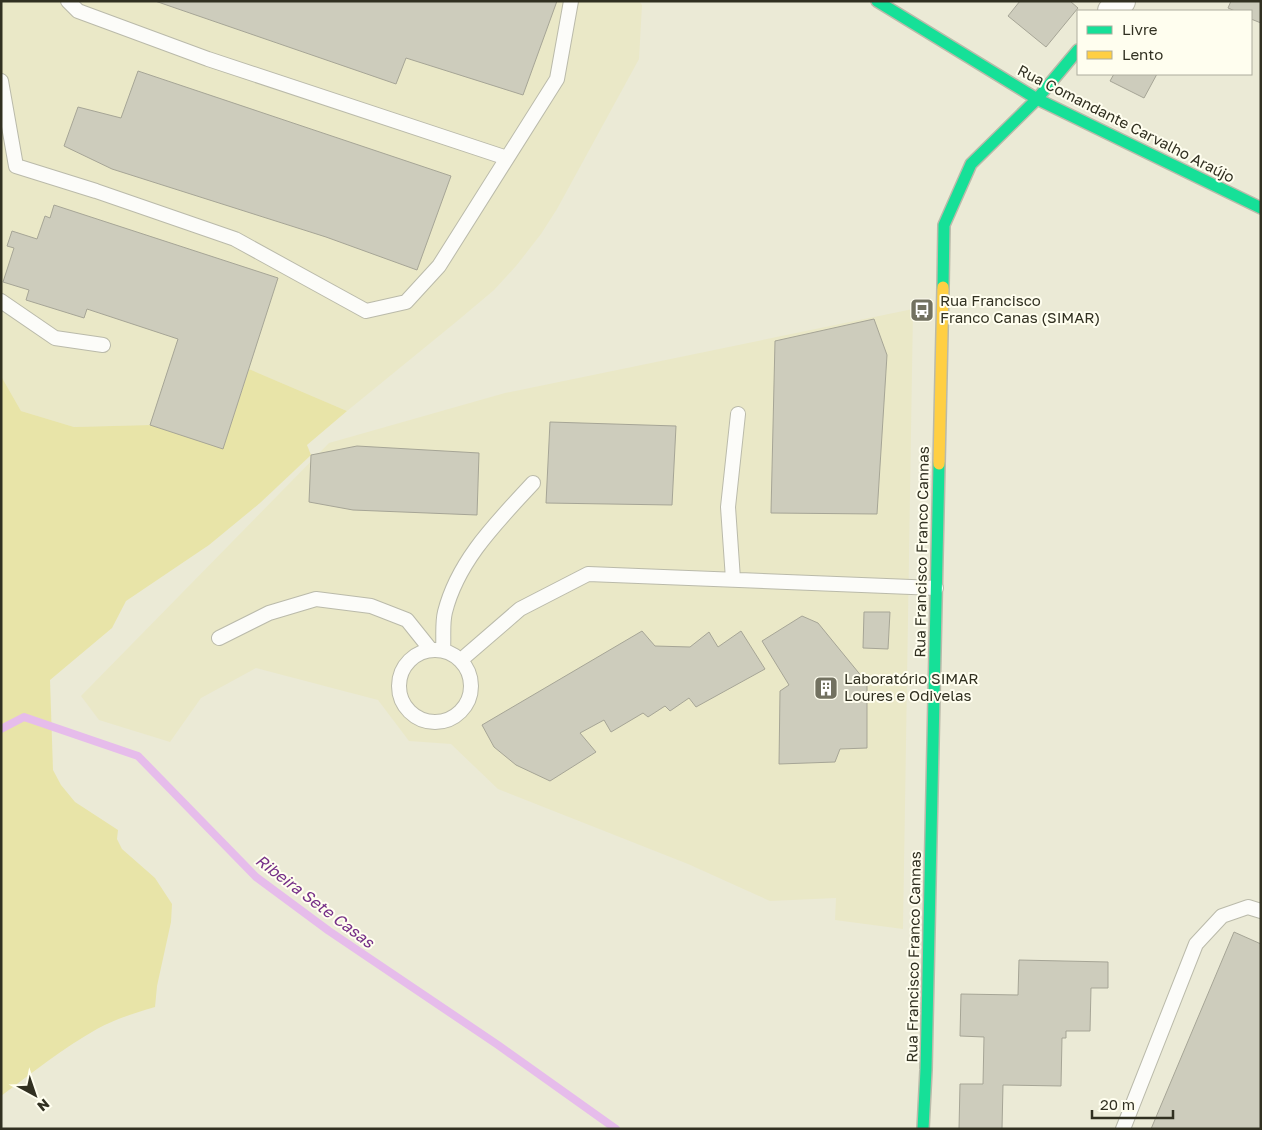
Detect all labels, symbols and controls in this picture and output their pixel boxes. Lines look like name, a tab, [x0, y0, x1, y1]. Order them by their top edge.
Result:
legend	[1077, 10, 1252, 75]
text: Livre	[1122, 20, 1158, 38]
text: Lento	[1122, 45, 1163, 63]
street label: Rua Comandante Carvalho Araújo	[1015, 60, 1238, 186]
place label: Rua Francisco Franco Canas (SIMAR)	[940, 291, 1100, 326]
bus stop icon: Rua Francisco Franco Canas (SIMAR)	[909, 297, 935, 323]
street label: Rua Francisco Franco Cannas	[910, 446, 932, 658]
place label: Laboratório SIMAR Loures e Odivelas	[844, 669, 979, 704]
building icon: Laboratório SIMAR Loures e Odivelas	[813, 675, 839, 701]
water label: Ribeira Sete Casas	[252, 850, 379, 953]
street label: Rua Francisco Franco Cannas	[902, 851, 924, 1063]
north arrow	[10, 1070, 60, 1120]
scale bar	[1092, 1088, 1173, 1120]
text: N	[34, 1095, 53, 1115]
text: 20 m	[1100, 1095, 1135, 1113]

